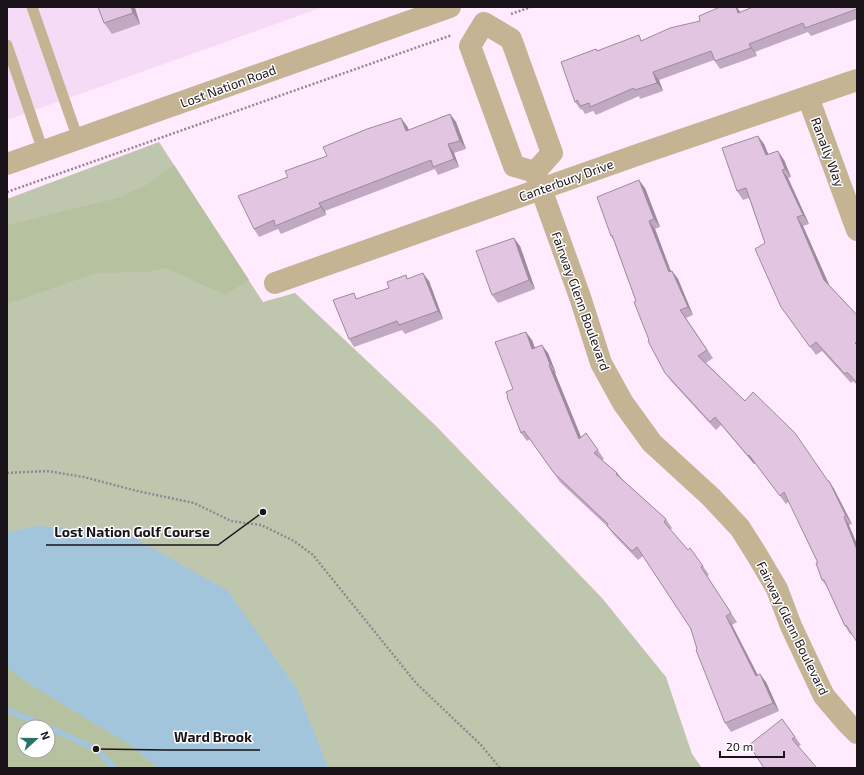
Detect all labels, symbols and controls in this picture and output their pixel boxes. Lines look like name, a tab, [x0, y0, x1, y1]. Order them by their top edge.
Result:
street label: Lost Nation Road	[178, 61, 278, 111]
street label: Ranally Way	[808, 115, 848, 189]
street label: Canterbury Drive	[516, 155, 616, 205]
street label: Fairway Glenn Boulevard	[548, 229, 614, 373]
callout: Lost Nation Golf Course	[46, 519, 218, 545]
text: Lost Nation Golf Course	[54, 523, 210, 540]
street label: Fairway Glenn Boulevard	[754, 559, 832, 697]
north arrow	[16, 719, 56, 759]
callout: Ward Brook	[166, 724, 260, 750]
text: Ward Brook	[174, 728, 252, 745]
text: N	[38, 729, 53, 741]
scale bar	[720, 733, 784, 759]
text: 20 m	[726, 739, 753, 753]

